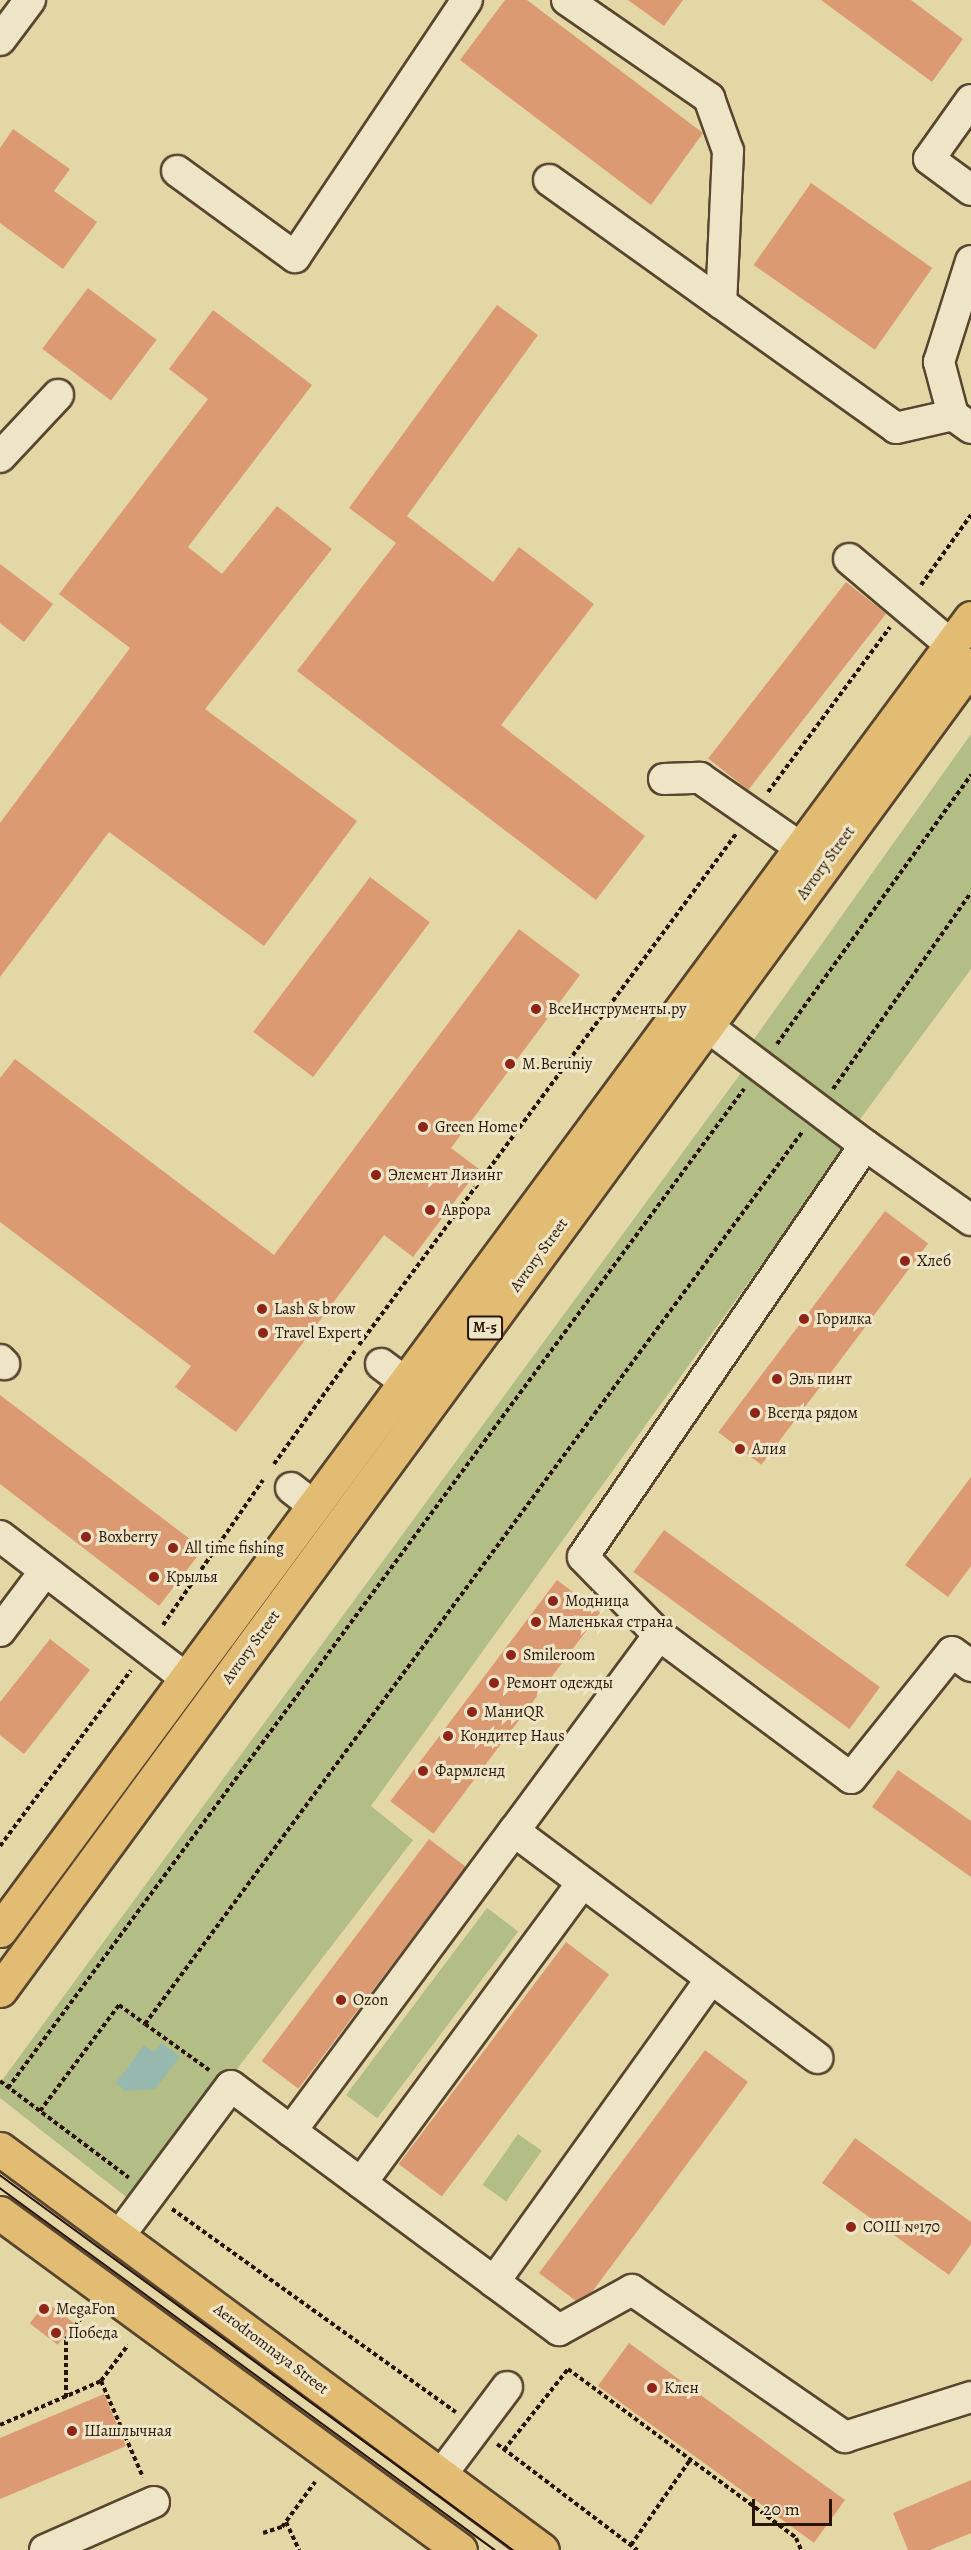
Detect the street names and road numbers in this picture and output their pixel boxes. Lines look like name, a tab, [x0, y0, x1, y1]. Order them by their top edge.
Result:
street label: Avrory Street	[793, 823, 859, 903]
street label: Avrory Street	[506, 1215, 572, 1295]
road number: М-5	[467, 1316, 503, 1340]
street label: Avrory Street	[218, 1607, 284, 1687]
street label: Aerodromnaya Street	[210, 2300, 332, 2398]

